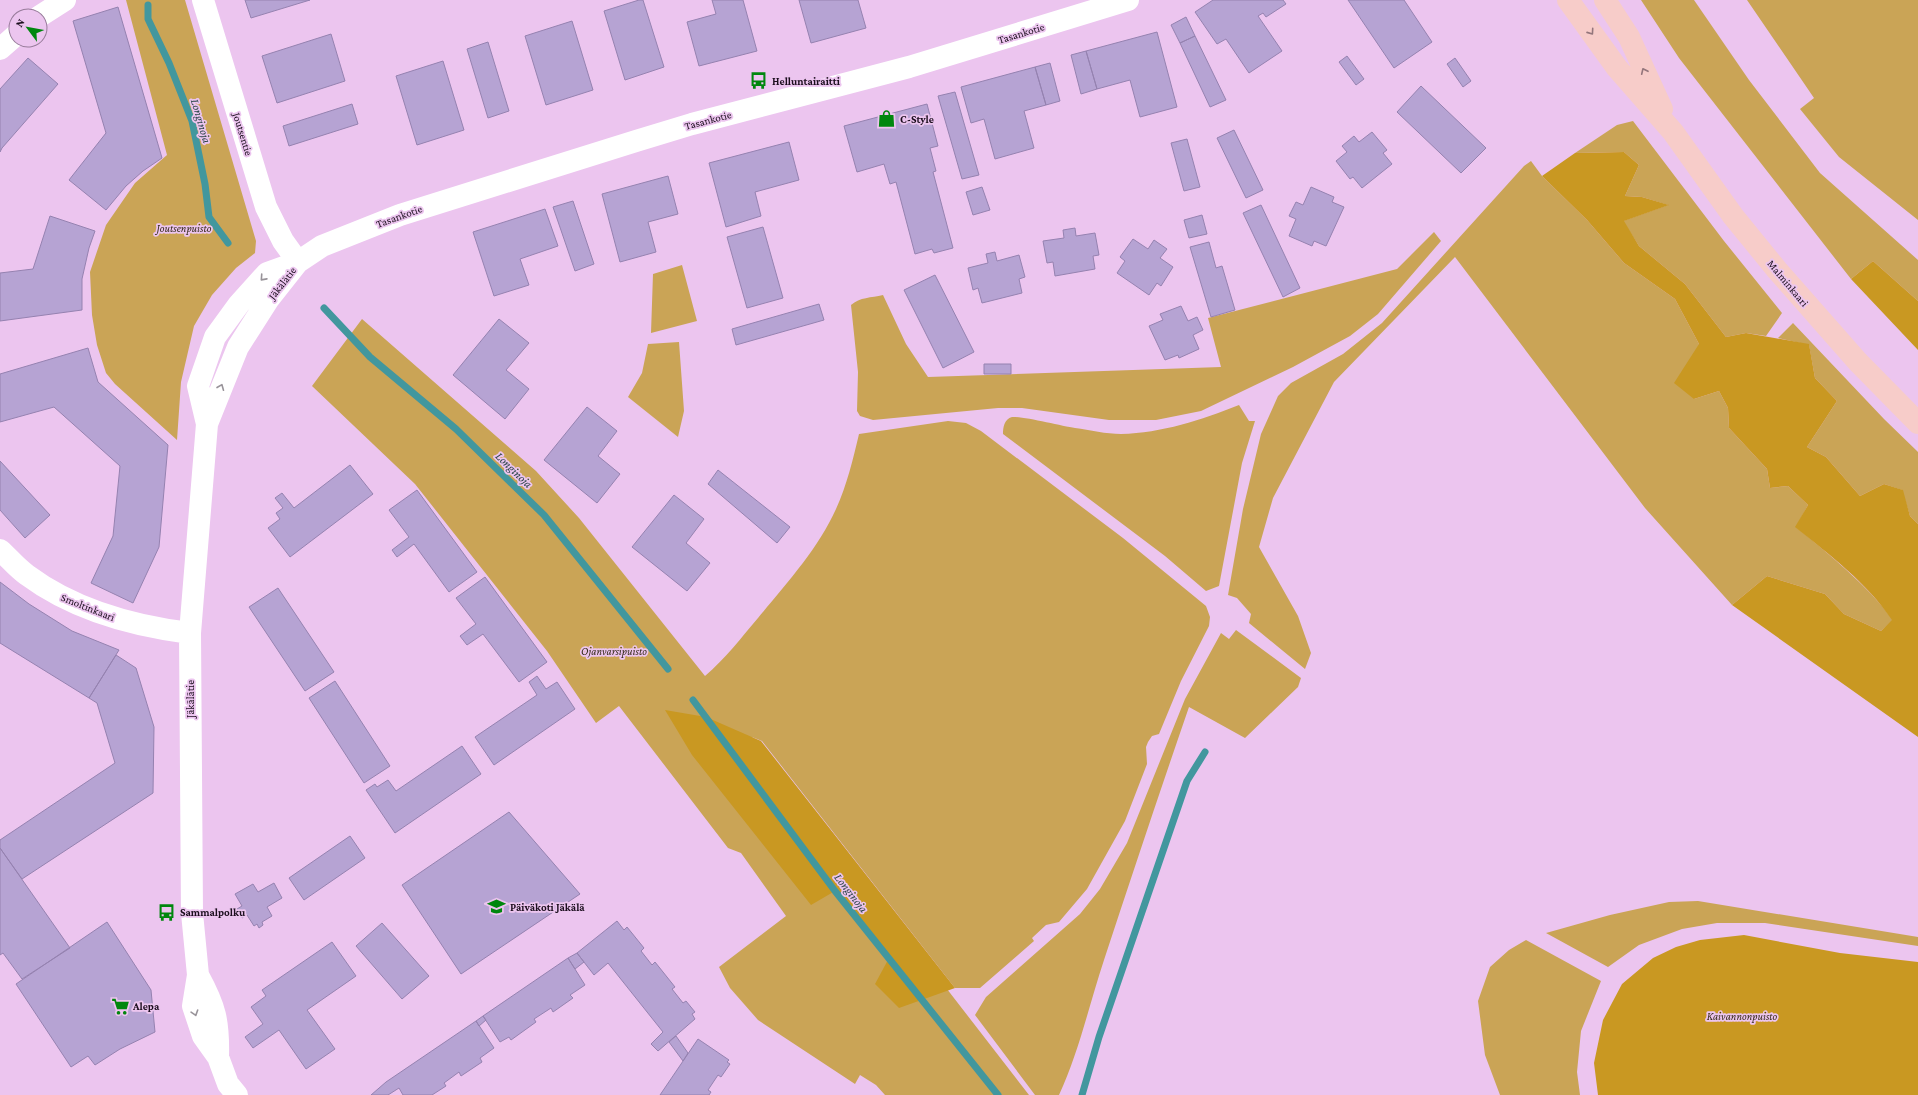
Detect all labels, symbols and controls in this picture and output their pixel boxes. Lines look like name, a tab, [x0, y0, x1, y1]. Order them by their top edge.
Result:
north arrow	[8, 8, 48, 48]
text: N	[12, 16, 27, 29]
street label: Tasankotie	[996, 20, 1046, 46]
one-way arrow	[1586, 28, 1594, 35]
one-way arrow	[1641, 68, 1649, 75]
bus stop icon: Helluntairaitti	[749, 71, 769, 91]
place label: Helluntairaitti	[772, 75, 841, 87]
water label: Longinoja	[188, 97, 214, 145]
street label: Tasankotie	[683, 108, 733, 132]
shop icon: C-Style	[877, 109, 897, 129]
street label: Joutsentie	[230, 110, 255, 157]
place label: C-Style	[900, 113, 934, 125]
street label: Tasankotie	[374, 202, 424, 230]
park label: Joutsenpuisto	[155, 222, 212, 235]
street label: Malminkaari	[1765, 257, 1811, 309]
street label: Jäkälätie	[265, 264, 299, 303]
one-way arrow	[260, 273, 267, 281]
one-way arrow	[216, 384, 224, 392]
water label: Longinoja	[493, 449, 536, 491]
street label: Smoltinkaari	[59, 591, 117, 623]
park label: Ojanvarsipuisto	[581, 645, 647, 658]
street label: Jäkälätie	[184, 680, 197, 719]
water label: Longinoja	[831, 871, 871, 916]
school or university icon: Päiväkoti Jäkälä	[487, 897, 507, 917]
place label: Päiväkoti Jäkälä	[510, 901, 585, 913]
bus stop icon: Sammalpolku	[157, 902, 177, 922]
place label: Sammalpolku	[180, 906, 246, 918]
supermarket icon: Alepa	[110, 996, 130, 1016]
place label: Alepa	[132, 1000, 160, 1012]
one-way arrow	[190, 1009, 199, 1016]
park label: Kaivannonpuisto	[1707, 1010, 1778, 1023]

